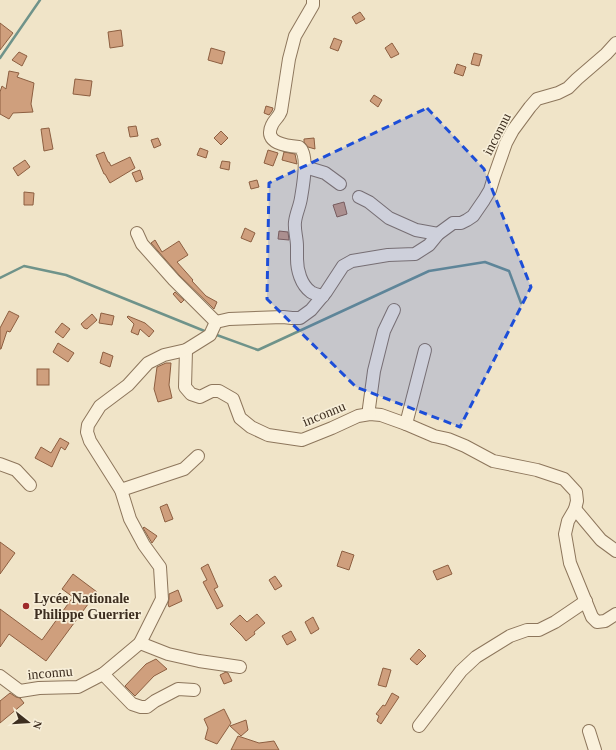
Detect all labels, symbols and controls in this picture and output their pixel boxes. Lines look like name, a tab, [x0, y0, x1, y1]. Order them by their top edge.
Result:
street label: inconnu	[480, 110, 514, 158]
street label: inconnu	[300, 399, 348, 429]
place label: Lycée Nationale Philippe Guerrier	[34, 591, 141, 622]
marker: Lycée Nationale Philippe Guerrier	[21, 601, 31, 611]
street label: inconnu	[27, 664, 73, 682]
north arrow	[8, 702, 48, 742]
text: N	[31, 719, 44, 731]

